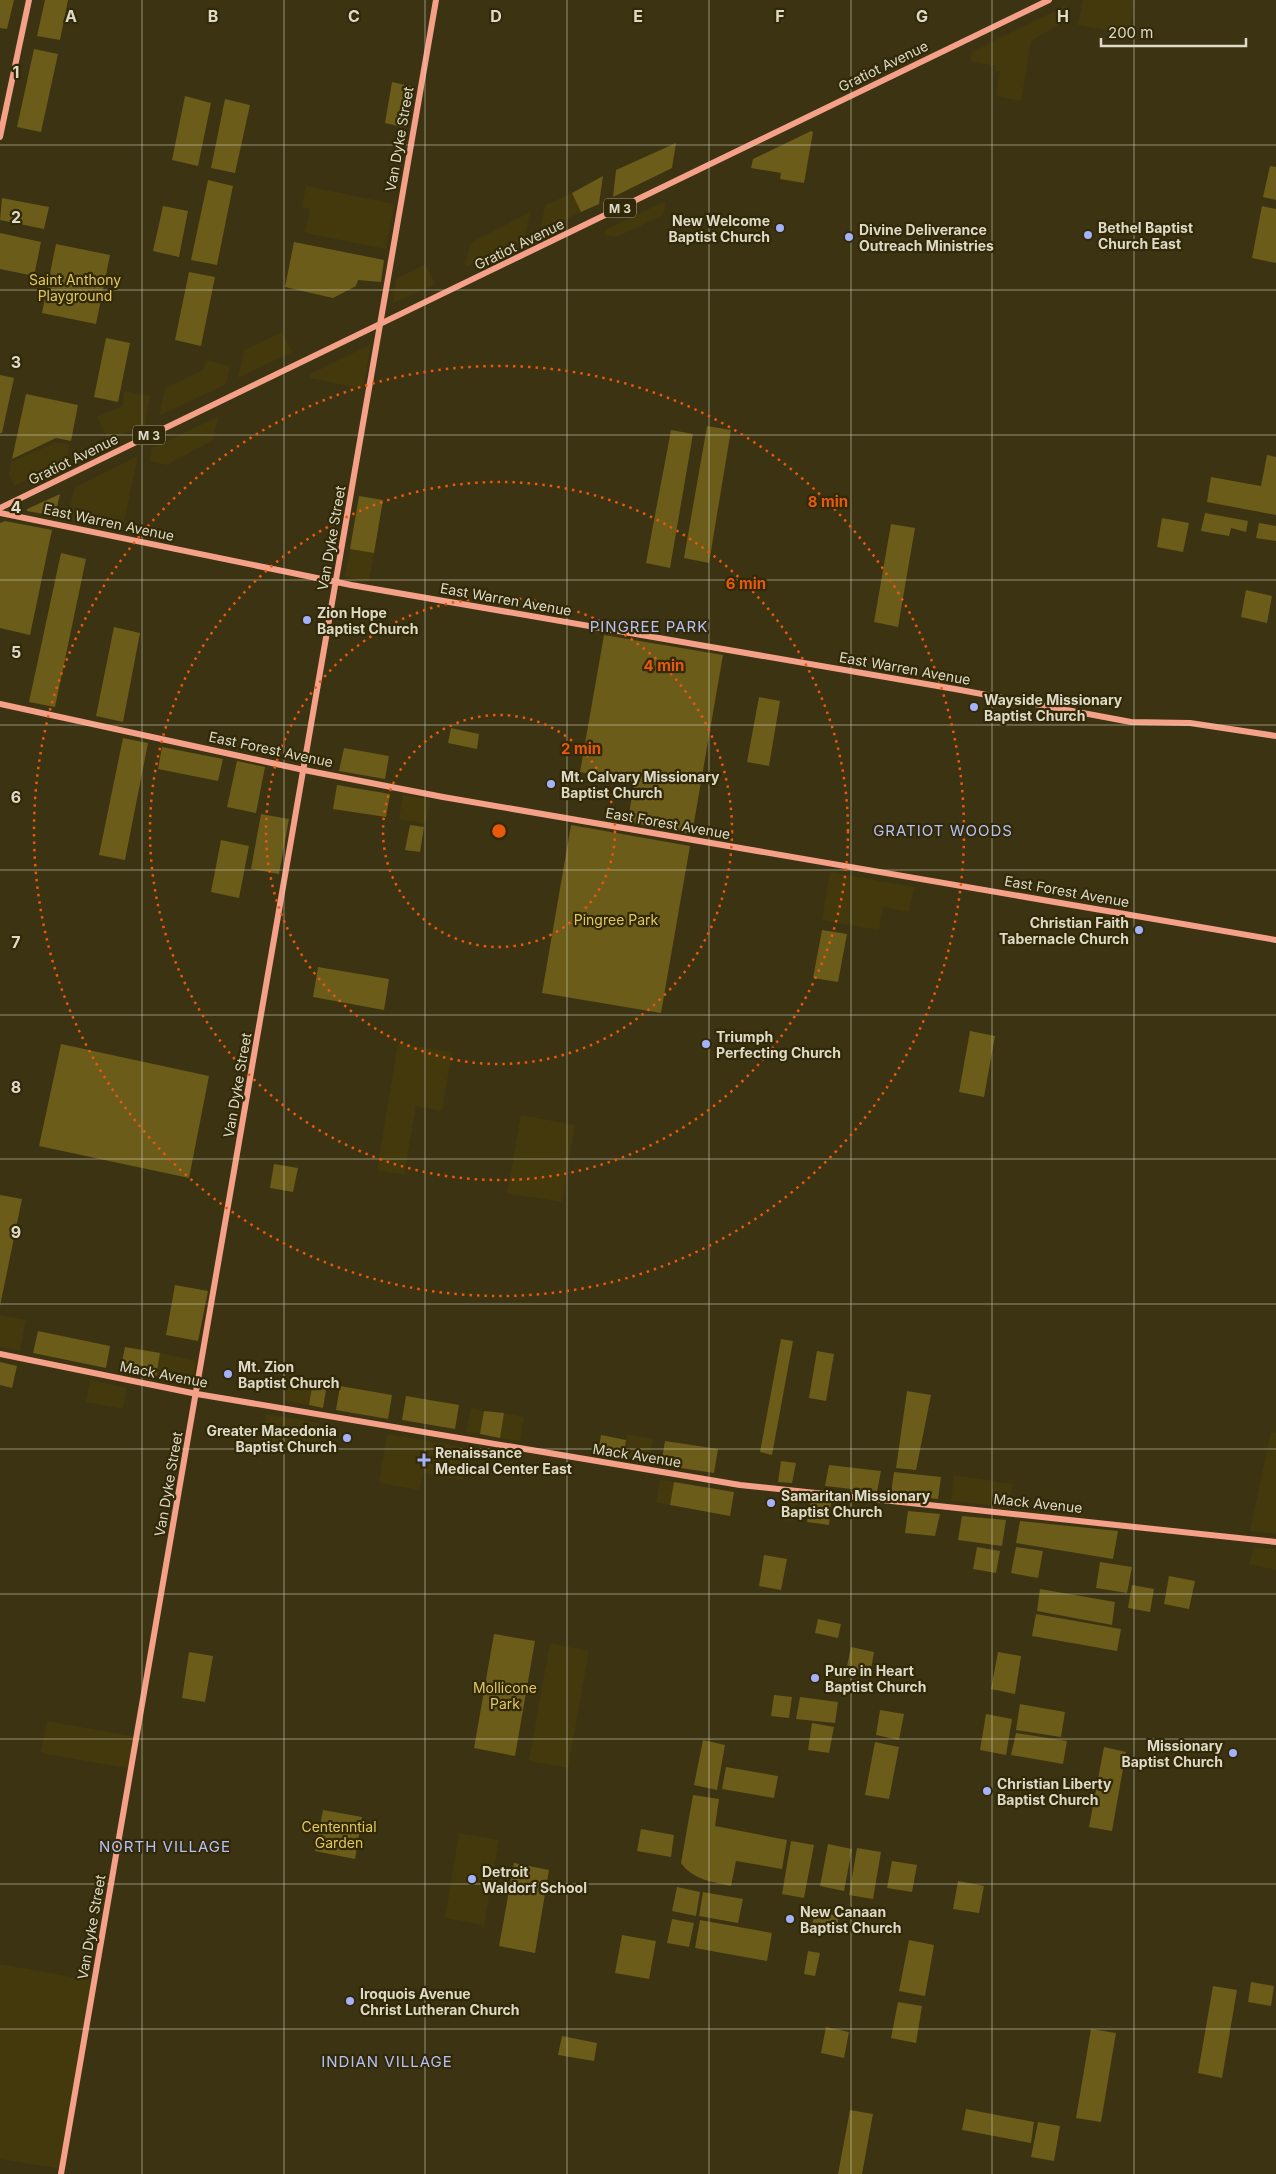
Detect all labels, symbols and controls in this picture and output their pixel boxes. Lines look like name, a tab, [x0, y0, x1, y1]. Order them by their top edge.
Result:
text: A	[65, 6, 77, 26]
text: B	[208, 6, 218, 26]
text: C	[348, 6, 360, 26]
text: D	[490, 6, 502, 26]
text: E	[633, 6, 643, 26]
text: F	[775, 6, 785, 26]
text: G	[916, 6, 928, 26]
text: H	[1057, 6, 1069, 26]
scale bar	[1101, 15, 1246, 47]
text: 200 m	[1108, 23, 1153, 42]
street label: Gratiot Avenue	[835, 37, 931, 95]
text: 1	[13, 62, 19, 82]
street label: Van Dyke Street	[381, 85, 417, 193]
road number: M 3	[604, 198, 636, 218]
text: 2	[11, 207, 21, 227]
place label: New Welcome Baptist Church	[668, 212, 770, 245]
street label: Gratiot Avenue	[471, 215, 567, 273]
place label: Bethel Baptist Church East	[1098, 219, 1193, 252]
place label: Divine Deliverance Outreach Ministries	[859, 221, 994, 254]
marker: New Welcome Baptist Church	[774, 222, 786, 234]
marker: Bethel Baptist Church East	[1082, 229, 1094, 241]
marker: Divine Deliverance Outreach Ministries	[843, 231, 855, 243]
park label: Saint Anthony Playground	[29, 271, 121, 304]
text: 3	[11, 352, 21, 372]
road number: M 3	[133, 426, 165, 444]
street label: Gratiot Avenue	[25, 430, 121, 488]
street label: Van Dyke Street	[313, 484, 349, 592]
text: 8 min	[808, 492, 848, 511]
text: 4	[11, 497, 22, 517]
street label: East Warren Avenue	[42, 500, 176, 544]
text: 6 min	[726, 574, 766, 593]
street label: East Warren Avenue	[439, 579, 573, 619]
place label: Zion Hope Baptist Church	[317, 604, 419, 637]
marker: Zion Hope Baptist Church	[301, 614, 313, 626]
district label: PINGREE PARK	[590, 617, 708, 636]
text: 5	[11, 642, 21, 662]
street label: East Warren Avenue	[838, 648, 972, 688]
text: 4 min	[644, 656, 684, 675]
place label: Wayside Missionary Baptist Church	[984, 691, 1123, 724]
marker: Wayside Missionary Baptist Church	[968, 701, 980, 713]
street label: East Forest Avenue	[207, 728, 335, 770]
text: 2 min	[561, 739, 601, 758]
place label: Mt. Calvary Missionary Baptist Church	[561, 768, 720, 801]
marker: Mt. Calvary Missionary Baptist Church	[545, 778, 557, 790]
text: 6	[11, 787, 21, 807]
street label: East Forest Avenue	[604, 804, 732, 842]
district label: GRATIOT WOODS	[873, 821, 1013, 840]
centre of rings	[490, 822, 508, 840]
street label: East Forest Avenue	[1003, 872, 1131, 910]
park label: Pingree Park	[574, 911, 659, 928]
place label: Christian Faith Tabernacle Church	[999, 914, 1129, 947]
marker: Christian Faith Tabernacle Church	[1133, 924, 1145, 936]
text: 7	[11, 932, 21, 952]
place label: Triumph Perfecting Church	[716, 1028, 841, 1061]
street label: Van Dyke Street	[219, 1031, 255, 1139]
marker: Triumph Perfecting Church	[700, 1038, 712, 1050]
text: 8	[11, 1077, 21, 1097]
text: 9	[11, 1222, 21, 1242]
street label: Mack Avenue	[119, 1357, 209, 1391]
place label: Mt. Zion Baptist Church	[238, 1358, 340, 1391]
marker: Mt. Zion Baptist Church	[222, 1368, 234, 1380]
place label: Greater Macedonia Baptist Church	[206, 1422, 337, 1455]
street label: Van Dyke Street	[150, 1430, 186, 1538]
marker: Greater Macedonia Baptist Church	[341, 1432, 353, 1444]
street label: Mack Avenue	[592, 1440, 682, 1470]
place label: Renaissance Medical Center East	[435, 1444, 572, 1477]
marker: Renaissance Medical Center East	[417, 1453, 431, 1467]
place label: Samaritan Missionary Baptist Church	[781, 1487, 931, 1520]
street label: Mack Avenue	[993, 1490, 1083, 1516]
marker: Samaritan Missionary Baptist Church	[765, 1497, 777, 1509]
place label: Pure in Heart Baptist Church	[825, 1662, 927, 1695]
marker: Pure in Heart Baptist Church	[809, 1672, 821, 1684]
park label: Mollicone Park	[473, 1679, 537, 1712]
place label: Missionary Baptist Church	[1121, 1737, 1224, 1770]
marker: Missionary Baptist Church	[1227, 1747, 1239, 1759]
place label: Christian Liberty Baptist Church	[997, 1775, 1112, 1808]
marker: Christian Liberty Baptist Church	[981, 1785, 993, 1797]
park label: Centenntial Garden	[301, 1818, 377, 1851]
district label: NORTH VILLAGE	[99, 1837, 231, 1856]
place label: Detroit Waldorf School	[482, 1863, 587, 1896]
street label: Van Dyke Street	[73, 1873, 109, 1981]
marker: Detroit Waldorf School	[466, 1873, 478, 1885]
place label: New Canaan Baptist Church	[800, 1903, 902, 1936]
marker: New Canaan Baptist Church	[784, 1913, 796, 1925]
place label: Iroquois Avenue Christ Lutheran Church	[360, 1985, 520, 2018]
marker: Iroquois Avenue Christ Lutheran Church	[344, 1995, 356, 2007]
district label: INDIAN VILLAGE	[321, 2052, 453, 2071]

